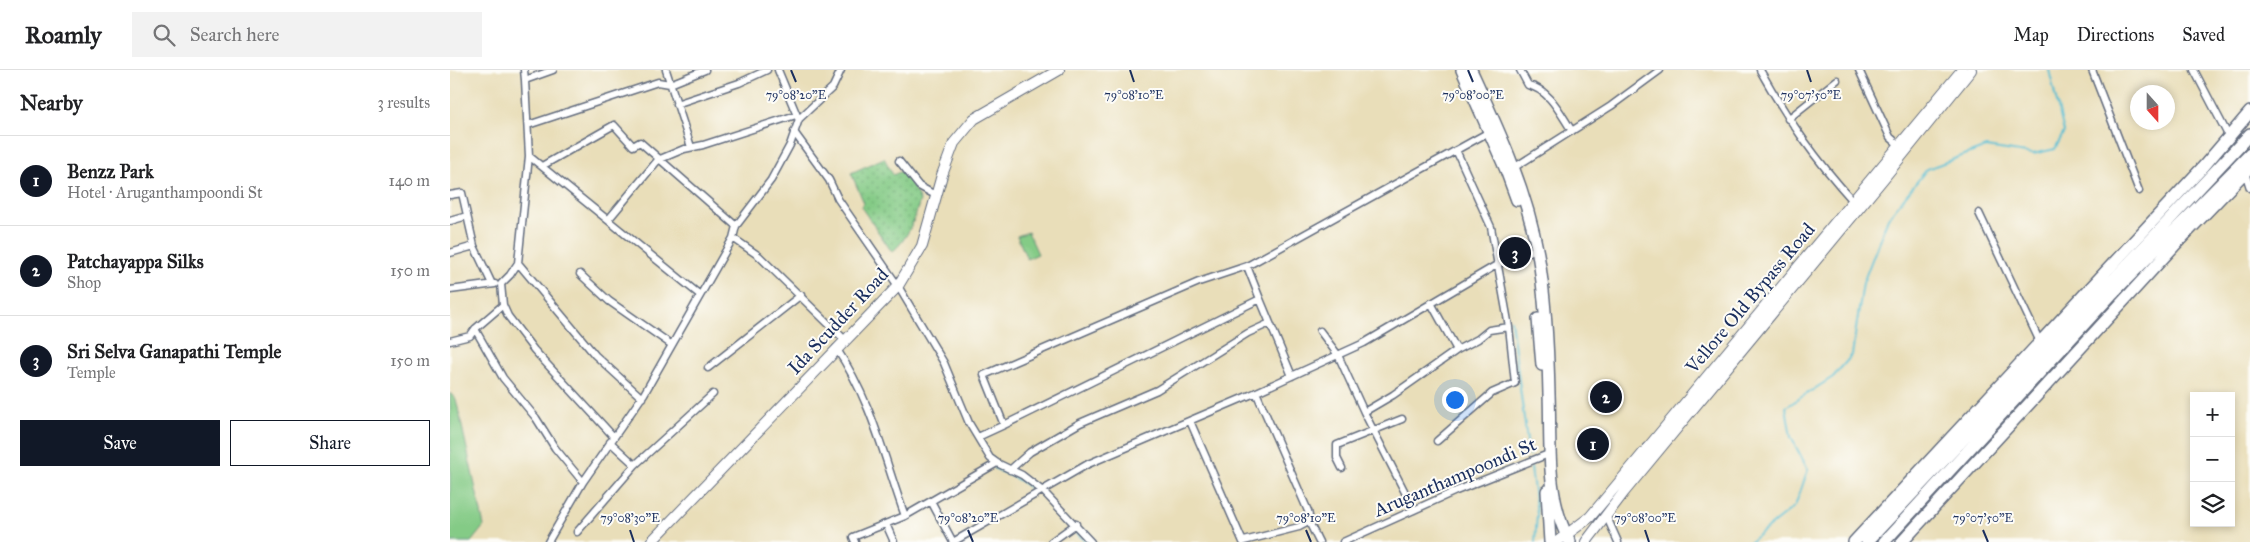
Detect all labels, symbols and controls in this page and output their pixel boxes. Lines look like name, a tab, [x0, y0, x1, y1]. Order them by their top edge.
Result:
search box	[132, 12, 482, 57]
text: Roamly	[25, 20, 102, 50]
icon: search	[150, 21, 178, 49]
text: Search here	[190, 23, 280, 46]
text: Map	[2013, 24, 2049, 46]
text: Directions	[2077, 24, 2154, 46]
text: Saved	[2182, 24, 2225, 46]
north arrow	[2130, 85, 2175, 130]
text: 79°08'20"E	[766, 88, 827, 102]
text: 79°08'10"E	[1104, 88, 1164, 102]
text: 79°08'00"E	[1442, 88, 1504, 102]
text: 79°07'50"E	[1781, 88, 1842, 102]
text: Nearby	[20, 90, 83, 116]
text: 3 results	[377, 93, 430, 112]
text: Benzz Park	[67, 160, 154, 183]
text: 1	[33, 171, 39, 190]
text: 140 m	[389, 171, 430, 190]
text: Hotel · Aruganthampoondi St	[67, 183, 263, 202]
street label: Vellore Old Bypass Road	[1680, 218, 1820, 379]
pin: 3	[1499, 234, 1531, 272]
text: Patchayappa Silks	[67, 250, 204, 273]
text: 2	[32, 261, 40, 280]
text: 150 m	[390, 261, 430, 280]
street label: Ida Scudder Road	[783, 263, 894, 379]
text: Shop	[67, 273, 101, 292]
text: Sri Selva Ganapathi Temple	[67, 340, 281, 363]
text: 3	[33, 351, 39, 370]
text: 150 m	[390, 351, 430, 370]
text: Temple	[67, 363, 116, 382]
pin: 2	[1590, 378, 1622, 416]
your location	[1442, 387, 1468, 413]
map controls	[2190, 392, 2235, 527]
button: +	[2190, 392, 2235, 437]
button: Save	[20, 420, 220, 466]
button: Share	[230, 420, 430, 466]
pin: 1	[1577, 425, 1609, 463]
street label: Aruganthampoondi St	[1369, 432, 1540, 523]
button: −	[2190, 437, 2235, 482]
button: layers	[2190, 482, 2235, 527]
text: 79°08'30"E	[600, 511, 660, 525]
text: 79°08'20"E	[938, 511, 999, 525]
text: 79°08'10"E	[1276, 511, 1336, 525]
text: 79°08'00"E	[1614, 511, 1676, 525]
text: 79°07'50"E	[1953, 511, 2014, 525]

